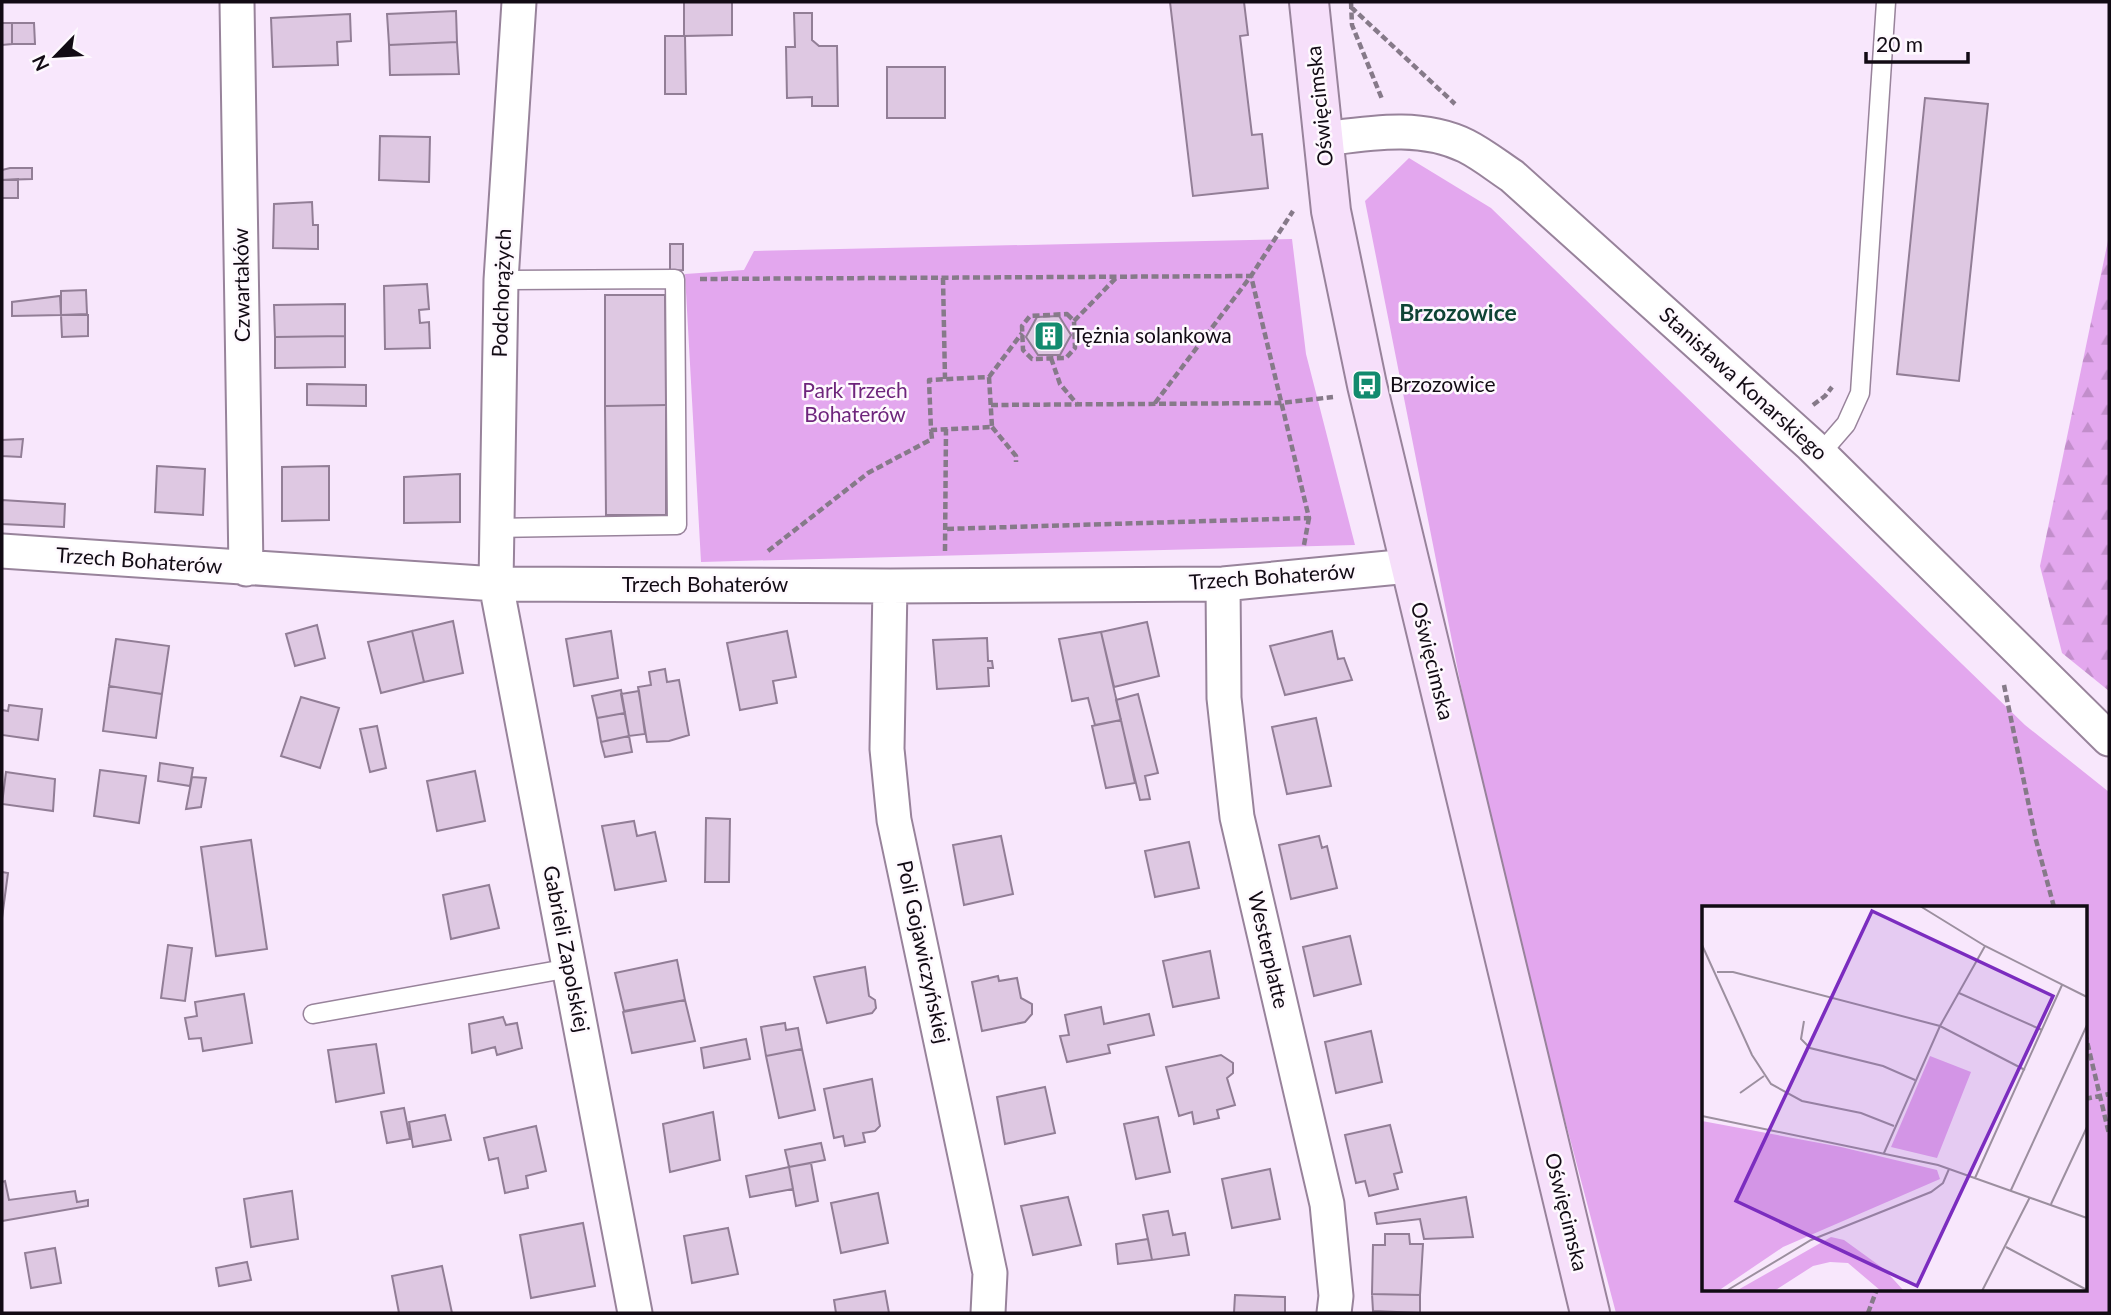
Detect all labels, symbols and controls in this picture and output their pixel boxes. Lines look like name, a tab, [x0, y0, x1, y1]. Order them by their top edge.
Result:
north arrow	[21, 21, 91, 91]
scale bar	[1866, 21, 1968, 65]
text: 20 m	[1876, 31, 1923, 56]
street label: Oświęcimska	[1300, 45, 1337, 168]
text: N	[27, 52, 54, 75]
street label: Czwartaków	[227, 227, 254, 342]
street label: Podchorążych	[486, 228, 515, 358]
district label: Brzozowice	[1399, 298, 1517, 326]
street label: Stanisława Konarskiego	[1655, 301, 1833, 465]
building icon: Tężnia solankowa	[1032, 319, 1066, 353]
place label: Tężnia solankowa	[1072, 322, 1232, 347]
bus stop icon: Brzozowice	[1350, 368, 1384, 402]
place label: Brzozowice	[1390, 371, 1495, 396]
park label: Park Trzech Bohaterów	[802, 377, 908, 426]
street label: Trzech Bohaterów	[55, 541, 224, 578]
street label: Trzech Bohaterów	[1188, 557, 1356, 594]
street label: Trzech Bohaterów	[622, 571, 789, 596]
street label: Oświęcimska	[1407, 599, 1460, 722]
street label: Poli Gojawiczyńskiej	[893, 858, 956, 1045]
street label: Gabrieli Zapolskiej	[539, 863, 596, 1034]
street label: Westerplatte	[1244, 889, 1295, 1011]
inset map	[1702, 906, 2086, 1290]
street label: Oświęcimska	[1541, 1150, 1594, 1273]

